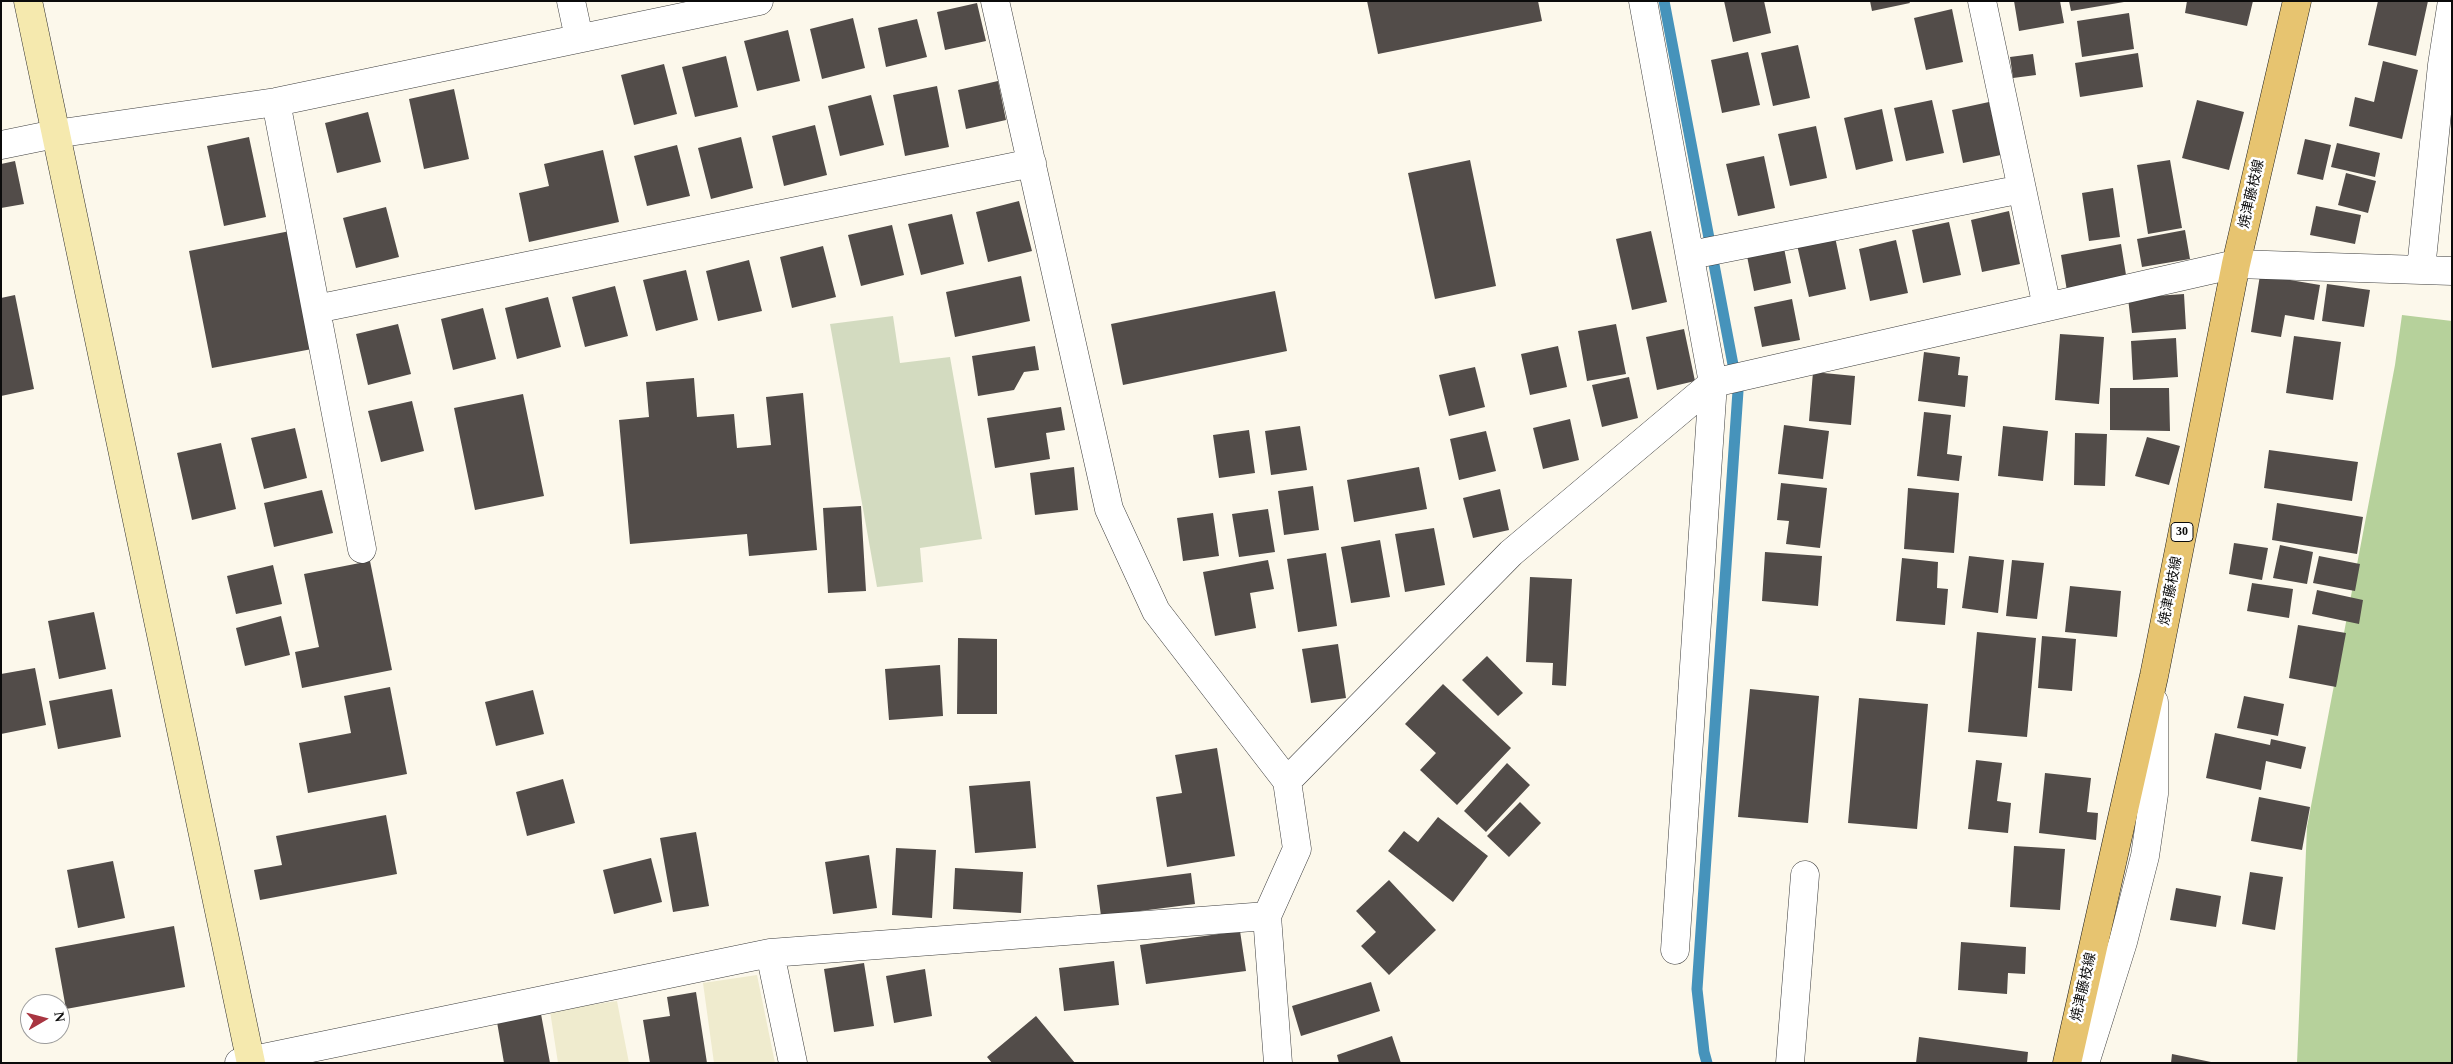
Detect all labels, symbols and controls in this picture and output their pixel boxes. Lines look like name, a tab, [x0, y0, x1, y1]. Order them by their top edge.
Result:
street label: 焼津藤枝線	[2236, 158, 2268, 230]
road number: 30	[2171, 522, 2193, 542]
street label: 焼津藤枝線	[2156, 555, 2186, 627]
street label: 焼津藤枝線	[2068, 951, 2100, 1023]
north arrow	[20, 994, 70, 1044]
text: N	[51, 1011, 67, 1023]

